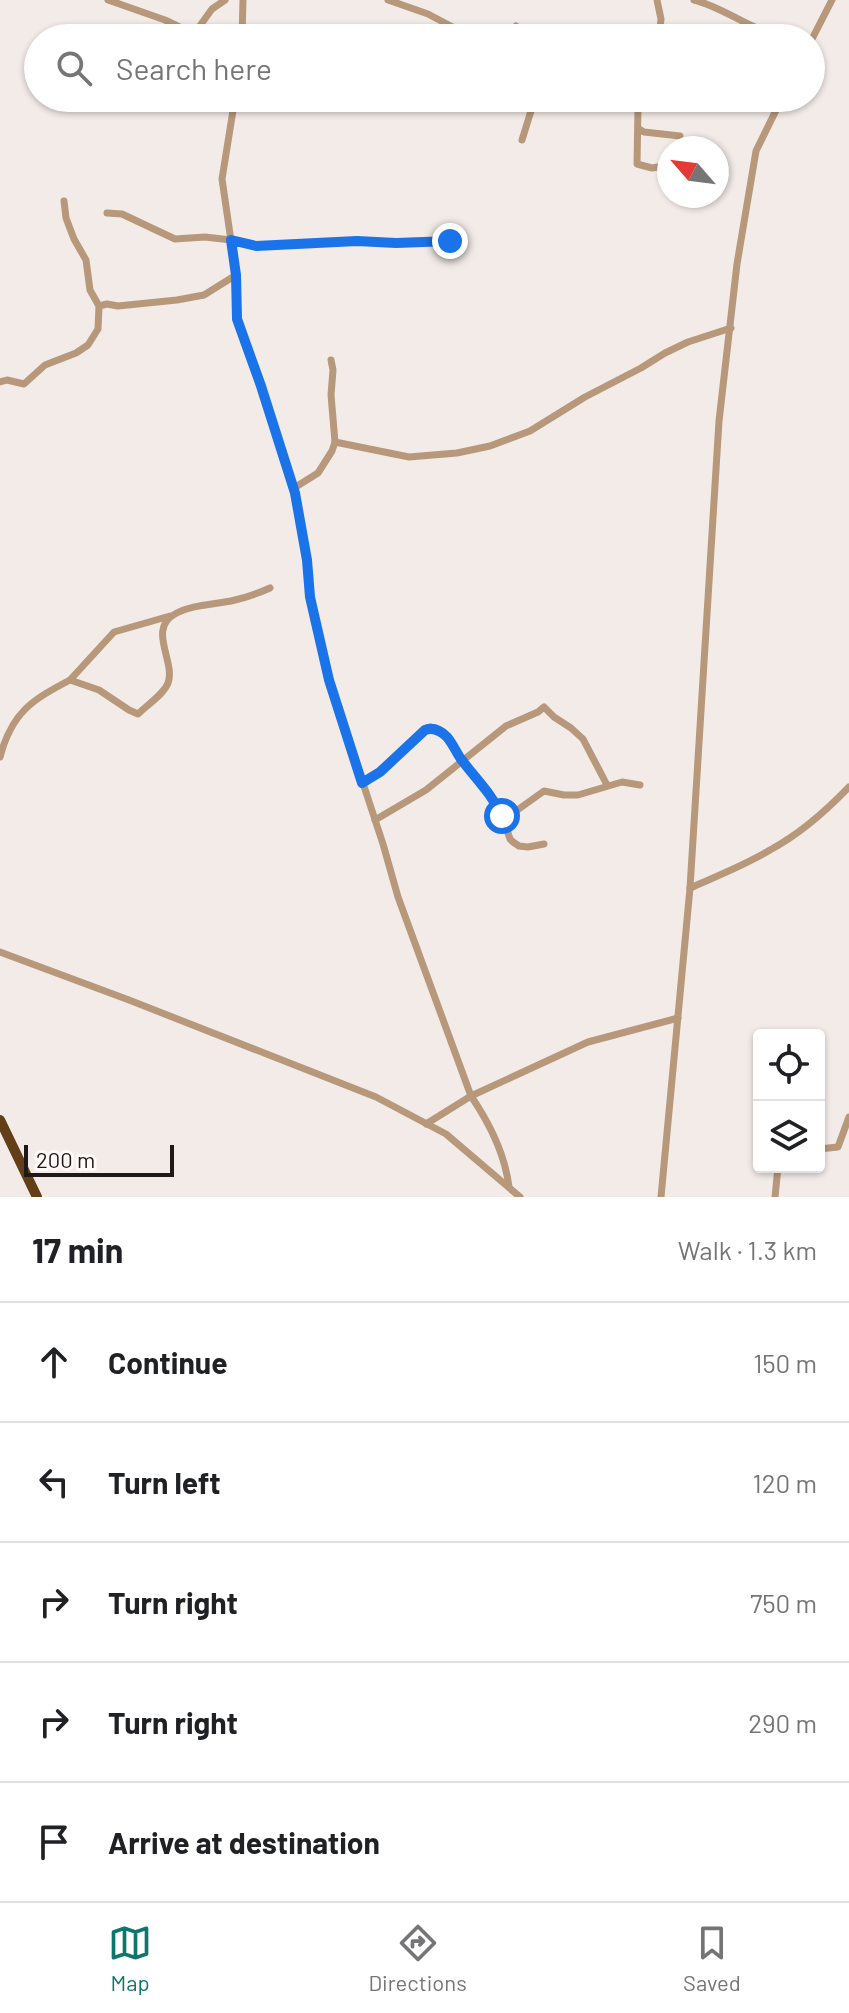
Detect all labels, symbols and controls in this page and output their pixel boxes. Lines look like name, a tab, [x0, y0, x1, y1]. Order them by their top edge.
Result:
search box	[24, 24, 825, 112]
icon: search	[52, 46, 96, 90]
text: Search here	[116, 50, 272, 86]
north arrow	[657, 136, 729, 208]
route end	[432, 223, 468, 259]
route start	[484, 798, 520, 834]
map controls	[753, 1029, 825, 1173]
button: locate	[753, 1029, 825, 1101]
button: layers	[753, 1101, 825, 1173]
scale bar	[24, 1141, 174, 1177]
text: 200 m	[36, 1146, 95, 1172]
text: 17 min	[32, 1229, 123, 1270]
text: Walk · 1.3 km	[678, 1234, 817, 1265]
icon: ahead	[32, 1340, 76, 1384]
text: Continue	[108, 1344, 228, 1380]
text: 150 m	[753, 1347, 817, 1378]
icon: left	[32, 1460, 76, 1504]
text: Turn left	[108, 1464, 221, 1500]
text: 120 m	[753, 1467, 817, 1498]
icon: right	[32, 1580, 76, 1624]
text: Turn right	[108, 1584, 238, 1620]
text: 750 m	[750, 1587, 817, 1618]
icon: right	[32, 1700, 76, 1744]
text: Turn right	[108, 1704, 238, 1740]
text: 290 m	[748, 1707, 817, 1738]
icon: arrive	[32, 1820, 76, 1864]
text: Arrive at destination	[108, 1824, 380, 1860]
tab: Map	[108, 1921, 152, 1995]
tab: Directions	[368, 1921, 467, 1995]
tab: Saved	[683, 1921, 741, 1995]

